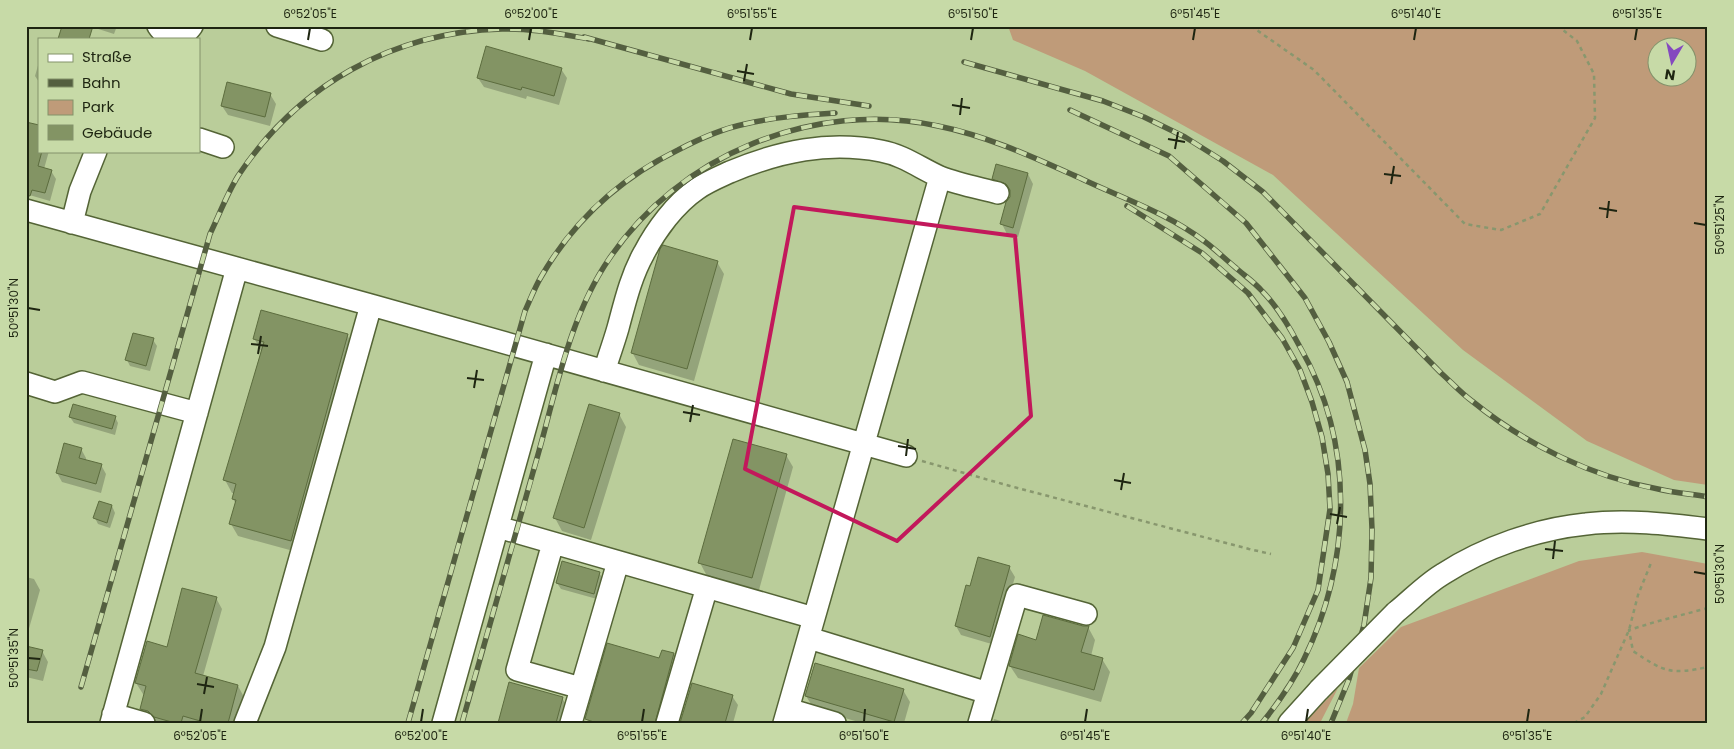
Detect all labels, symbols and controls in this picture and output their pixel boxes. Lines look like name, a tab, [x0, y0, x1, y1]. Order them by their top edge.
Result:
text: 6°52'05"E	[283, 5, 337, 22]
text: 6°52'00"E	[504, 5, 558, 22]
text: 6°51'55"E	[727, 5, 777, 22]
text: 6°51'50"E	[948, 5, 998, 22]
text: 6°51'45"E	[1170, 5, 1220, 22]
text: 6°51'40"E	[1391, 5, 1441, 22]
text: 6°51'35"E	[1612, 5, 1662, 22]
legend	[38, 38, 200, 152]
north arrow	[1646, 38, 1696, 88]
text: Straße	[82, 46, 132, 67]
text: N	[1663, 64, 1677, 86]
text: Bahn	[82, 72, 121, 93]
text: Park	[82, 96, 114, 117]
text: Gebäude	[82, 122, 152, 143]
text: 50°51'25"N	[1711, 195, 1728, 255]
text: 50°51'30"N	[5, 278, 22, 338]
text: 50°51'30"N	[1711, 544, 1728, 604]
text: 50°51'35"N	[5, 628, 22, 688]
text: 6°52'05"E	[173, 727, 227, 744]
text: 6°52'00"E	[394, 727, 448, 744]
text: 6°51'55"E	[617, 727, 667, 744]
text: 6°51'50"E	[839, 727, 889, 744]
text: 6°51'45"E	[1060, 727, 1110, 744]
text: 6°51'40"E	[1281, 727, 1331, 744]
text: 6°51'35"E	[1502, 727, 1552, 744]

